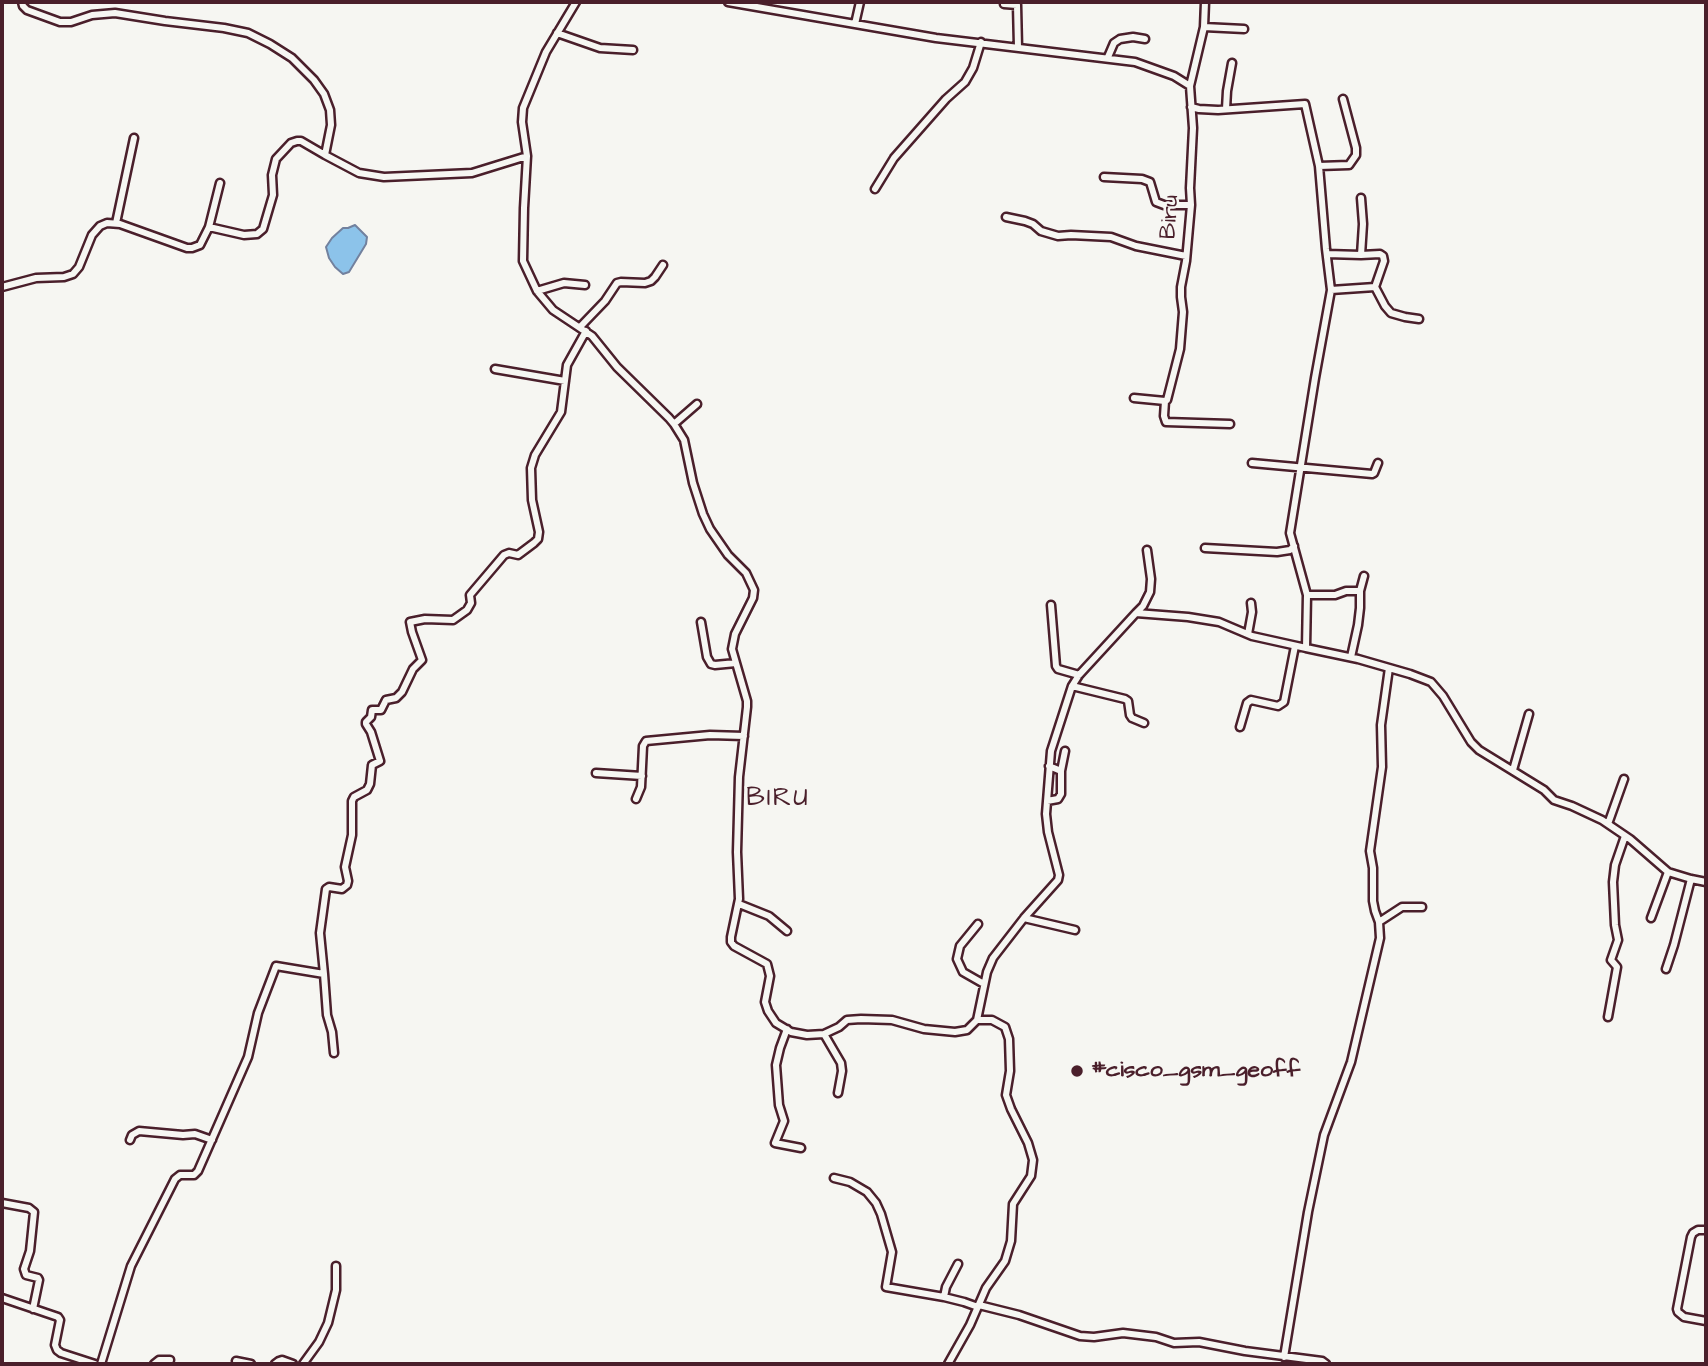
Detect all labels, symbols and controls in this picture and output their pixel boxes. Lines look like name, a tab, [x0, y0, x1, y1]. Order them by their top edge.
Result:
street label: Biru	[1156, 194, 1186, 240]
district label: BIRU	[747, 784, 809, 816]
place label: #cisco_gsm_geoff	[1091, 1057, 1300, 1085]
marker: #cisco_gsm_geoff	[1069, 1063, 1085, 1079]

